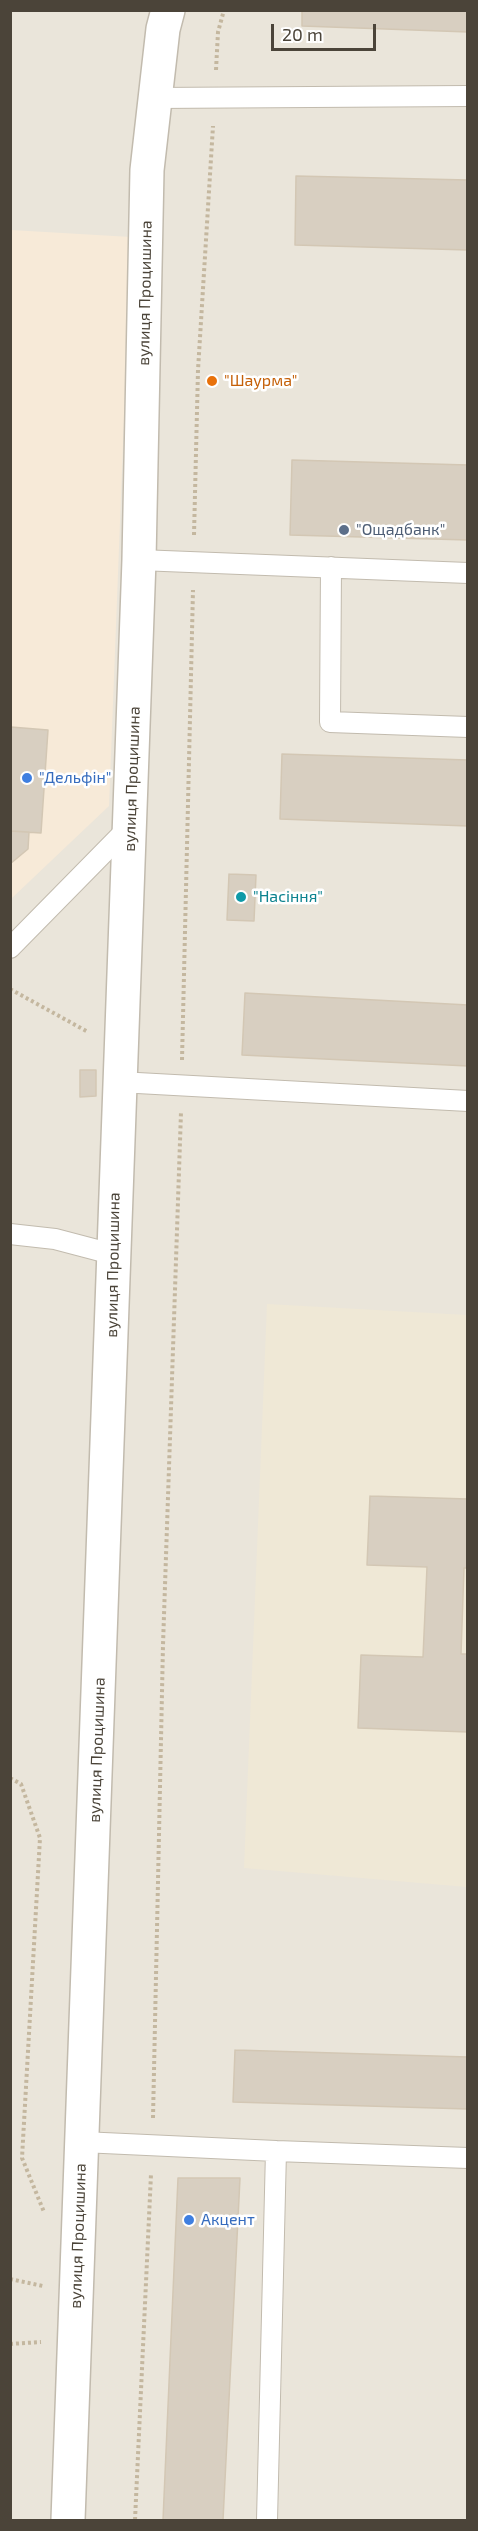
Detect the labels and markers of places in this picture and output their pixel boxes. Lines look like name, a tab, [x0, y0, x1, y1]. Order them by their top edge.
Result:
place label: "Шаурма"	[224, 371, 297, 391]
marker: "Шаурма"	[205, 374, 219, 388]
place label: "Ощадбанк"	[356, 520, 445, 540]
marker: "Ощадбанк"	[337, 523, 351, 537]
place label: "Дельфін"	[39, 768, 111, 788]
marker: "Дельфін"	[20, 771, 34, 785]
place label: "Насіння"	[253, 887, 323, 907]
marker: "Насіння"	[234, 890, 248, 904]
place label: Акцент	[201, 2210, 255, 2230]
marker: Акцент	[182, 2213, 196, 2227]

